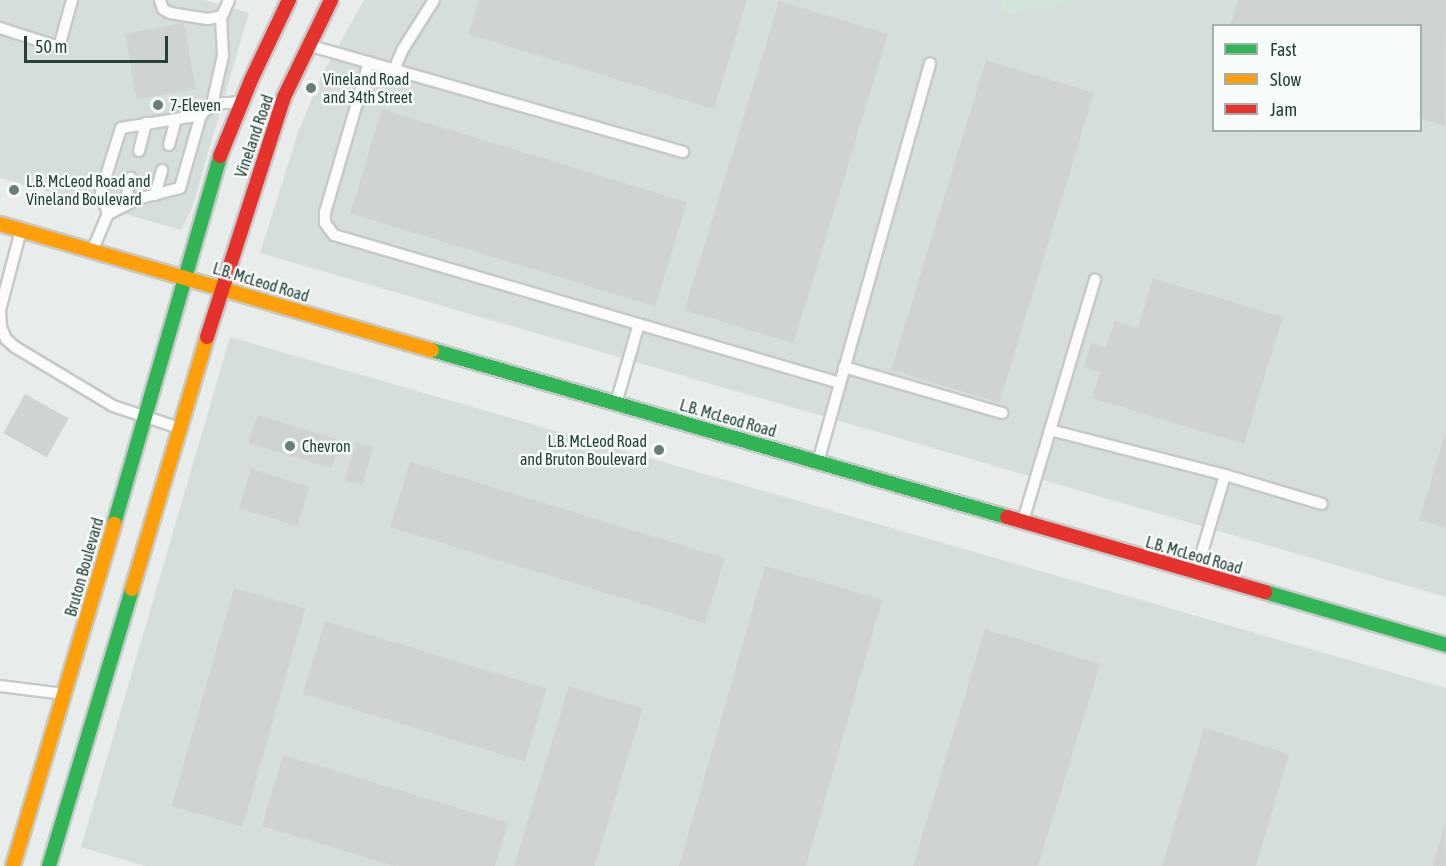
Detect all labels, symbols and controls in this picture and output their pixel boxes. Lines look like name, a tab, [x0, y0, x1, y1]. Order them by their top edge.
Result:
scale bar	[27, 24, 171, 62]
legend	[1212, 24, 1422, 132]
text: 50 m	[35, 36, 67, 57]
text: Fast	[1270, 39, 1297, 60]
place label: Vineland Road and 34th Street	[323, 69, 413, 107]
text: Slow	[1270, 69, 1301, 90]
marker: Vineland Road and 34th Street	[304, 81, 318, 95]
street label: Vineland Road	[231, 92, 277, 180]
place label: 7-Eleven	[170, 95, 221, 115]
marker: 7-Eleven	[151, 98, 165, 112]
text: Jam	[1270, 99, 1297, 120]
place label: L.B. McLeod Road and Vineland Boulevard	[26, 171, 150, 209]
marker: L.B. McLeod Road and Vineland Boulevard	[7, 183, 21, 197]
street label: L.B. McLeod Road	[211, 258, 311, 306]
street label: L.B. McLeod Road	[678, 395, 778, 441]
place label: L.B. McLeod Road and Bruton Boulevard	[520, 431, 647, 469]
place label: Chevron	[302, 436, 351, 456]
marker: Chevron	[283, 439, 297, 453]
marker: L.B. McLeod Road and Bruton Boulevard	[652, 443, 666, 457]
street label: Bruton Boulevard	[61, 515, 107, 619]
street label: L.B. McLeod Road	[1144, 532, 1244, 578]

